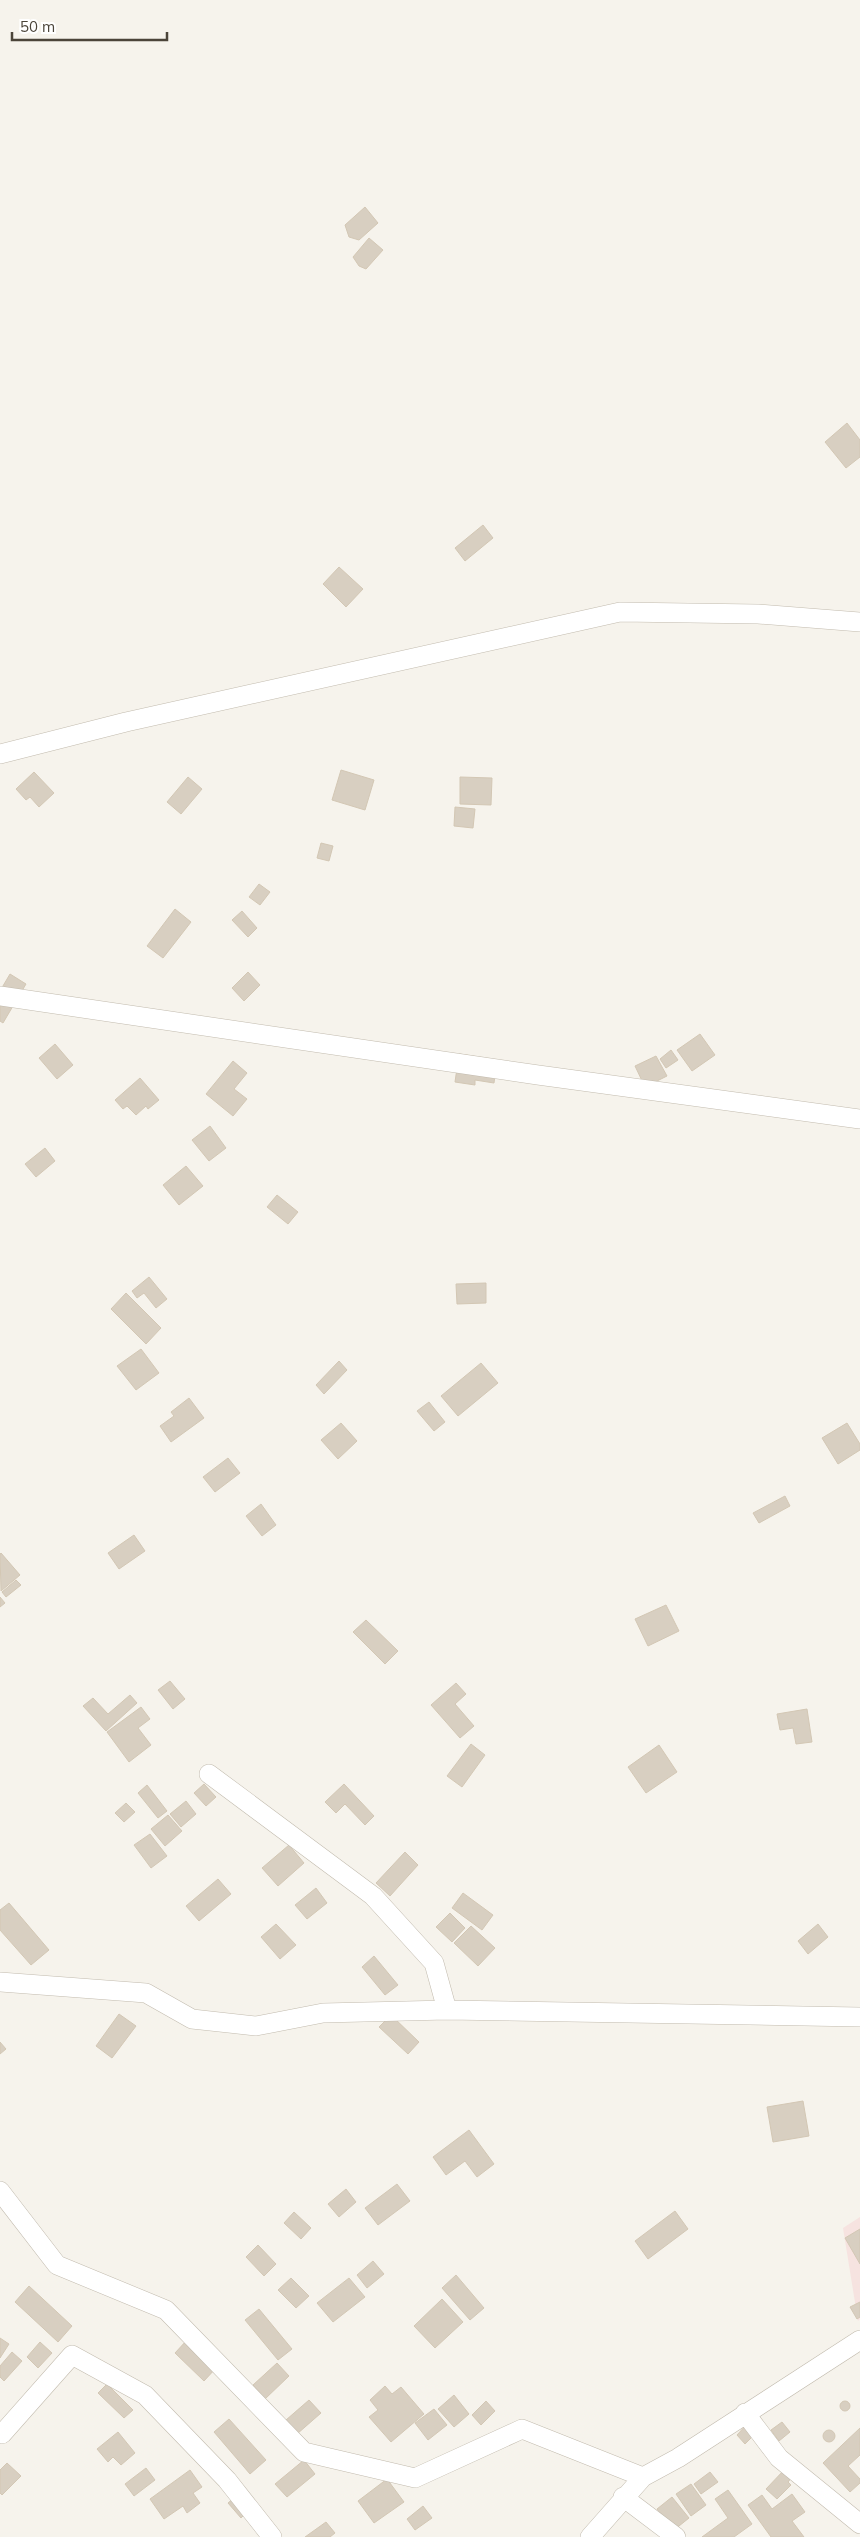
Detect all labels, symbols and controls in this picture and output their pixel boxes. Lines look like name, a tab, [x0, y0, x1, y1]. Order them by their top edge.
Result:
scale bar	[12, 10, 168, 42]
text: 50 m	[20, 17, 55, 36]

